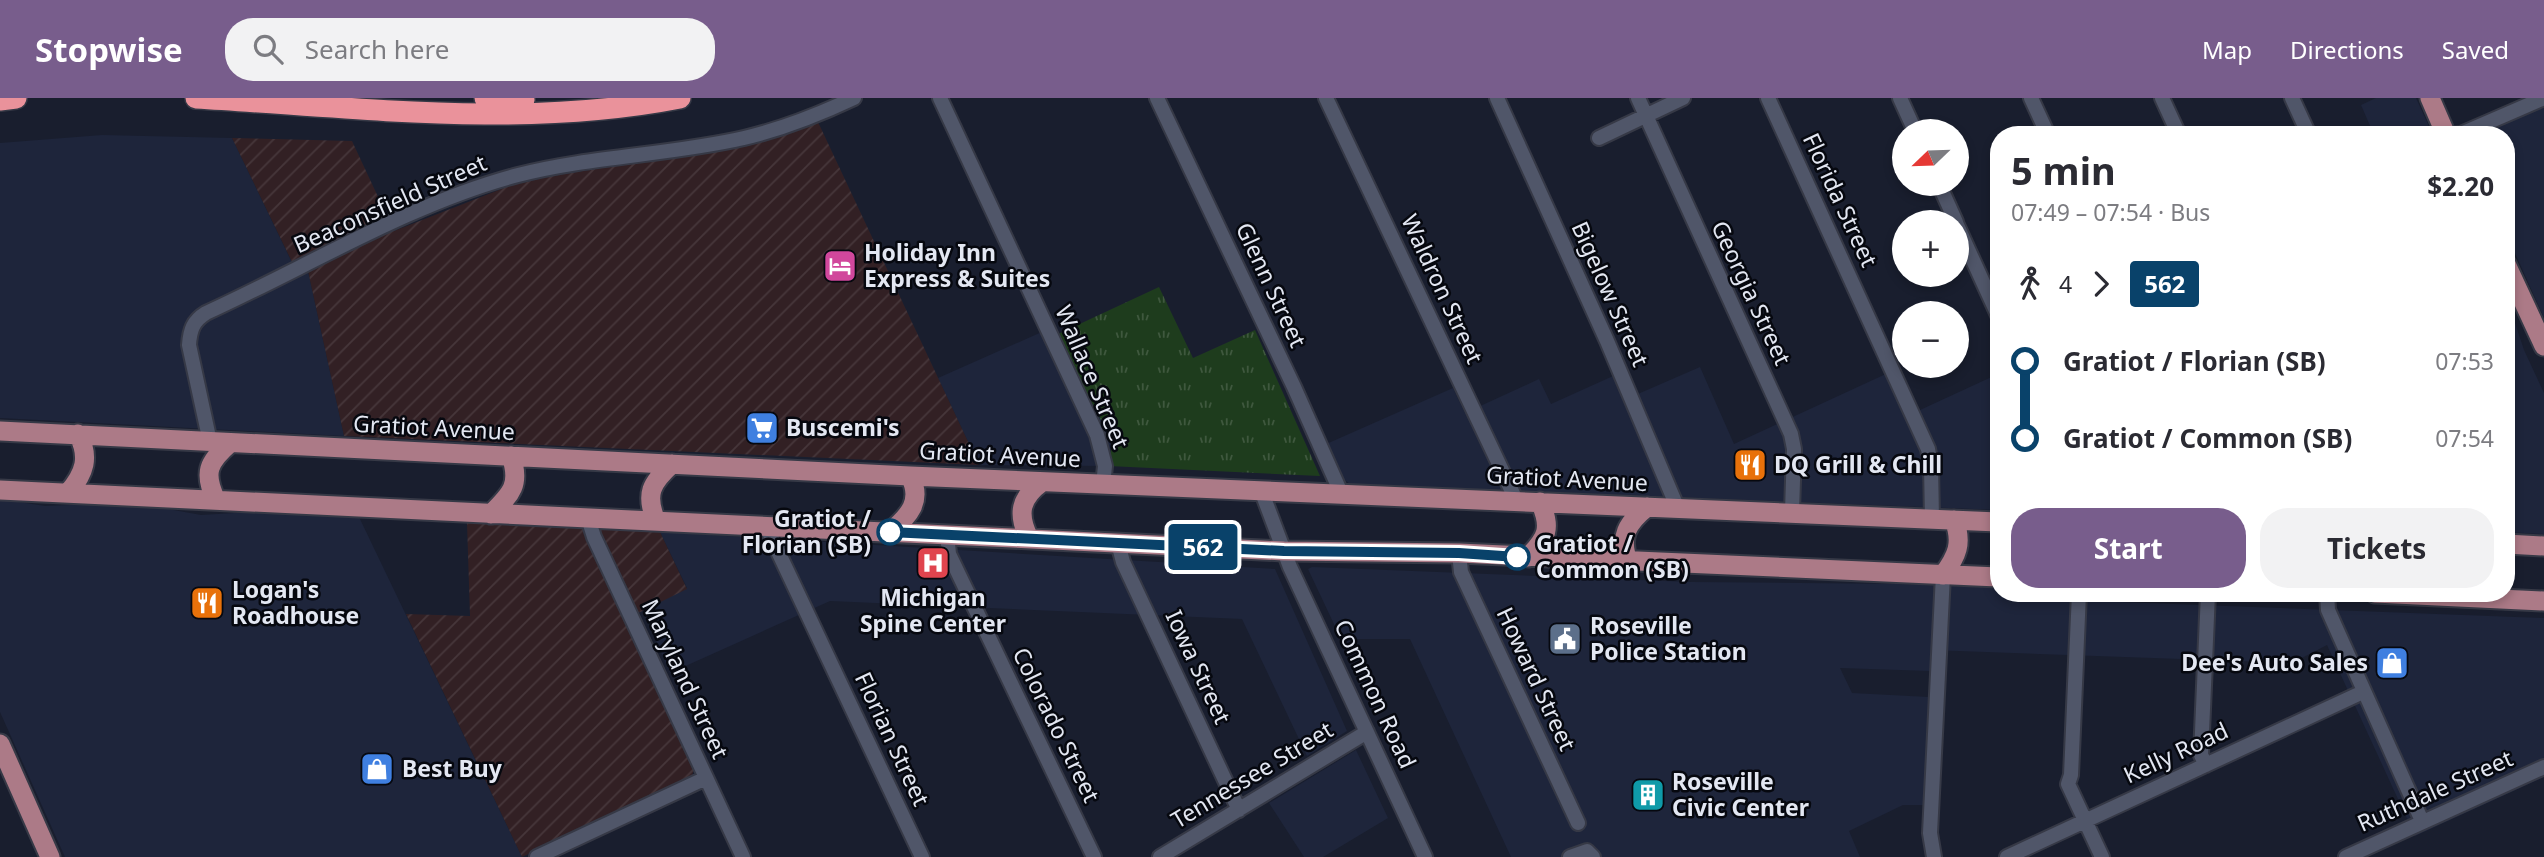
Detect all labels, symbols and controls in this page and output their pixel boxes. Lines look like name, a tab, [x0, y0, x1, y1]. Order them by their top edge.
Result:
search box	[225, 18, 715, 81]
text: Stopwise	[35, 27, 183, 72]
icon: search	[249, 30, 287, 68]
text: Search here	[305, 31, 449, 67]
text: Map	[2202, 33, 2252, 66]
text: Directions	[2290, 33, 2404, 66]
text: Saved	[2442, 33, 2509, 66]
north arrow	[1892, 119, 1969, 196]
map controls	[1892, 119, 1969, 378]
street label: Florida Street	[1796, 127, 1886, 272]
text: 5 min	[2011, 144, 2116, 196]
street label: Beaconsfield Street	[288, 146, 491, 260]
text: $2.20	[2427, 168, 2494, 204]
text: 07:49 – 07:54 · Bus	[2011, 196, 2210, 228]
street label: Waldron Street	[1394, 209, 1491, 368]
button: +	[1892, 210, 1969, 287]
street label: Georgia Street	[1704, 215, 1799, 370]
street label: Bigelow Street	[1565, 216, 1657, 371]
street label: Glenn Street	[1229, 217, 1315, 352]
place label: Holiday Inn Express & Suites	[864, 236, 1050, 294]
hotel icon: Holiday Inn Express & Suites	[821, 247, 859, 285]
icon: walk	[2011, 265, 2049, 303]
icon: forward	[2082, 265, 2120, 303]
text: 562	[2144, 267, 2185, 300]
text: 4	[2059, 268, 2072, 300]
street label: Wallace Street	[1048, 300, 1138, 453]
button: −	[1892, 301, 1969, 378]
text: Gratiot / Florian (SB)	[2063, 343, 2326, 379]
text: 07:53	[2435, 345, 2494, 377]
street label: Gratiot Avenue	[352, 407, 516, 447]
supermarket icon: Buscemi's	[743, 409, 781, 447]
place label: Buscemi's	[786, 411, 900, 443]
text: Gratiot / Common (SB)	[2063, 420, 2352, 456]
text: 07:54	[2435, 422, 2494, 454]
street label: Gratiot Avenue	[918, 434, 1082, 474]
restaurant icon: DQ Grill & Chill	[1731, 446, 1769, 484]
place label: DQ Grill & Chill	[1774, 448, 1942, 480]
street label: Gratiot Avenue	[1485, 458, 1649, 498]
place label: Gratiot / Florian (SB)	[742, 502, 871, 560]
button: Start	[2011, 508, 2246, 588]
button: Tickets	[2260, 508, 2494, 588]
marker: Gratiot / Florian (SB)	[877, 519, 903, 545]
line badge: 562	[1163, 524, 1243, 570]
place label: Gratiot / Common (SB)	[1536, 527, 1689, 585]
text: 562	[1182, 530, 1224, 563]
hospital icon: Michigan Spine Center	[914, 544, 952, 582]
marker: Gratiot / Common (SB)	[1504, 544, 1530, 570]
place label: Logan's Roadhouse	[232, 573, 359, 631]
place label: Michigan Spine Center	[860, 581, 1006, 639]
restaurant icon: Logan's Roadhouse	[188, 584, 226, 622]
street label: Maryland Street	[635, 594, 737, 763]
street label: Howard Street	[1490, 602, 1584, 756]
street label: Iowa Street	[1159, 604, 1239, 729]
place label: Roseville Police Station	[1590, 609, 1747, 667]
street label: Common Road	[1327, 614, 1424, 773]
public building icon: Roseville Police Station	[1546, 620, 1584, 658]
street label: Colorado Street	[1006, 642, 1108, 807]
shop icon: Dee's Auto Sales	[2373, 644, 2411, 682]
place label: Dee's Auto Sales	[2181, 646, 2368, 678]
street label: Florian Street	[848, 666, 938, 811]
street label: Tennessee Street	[1164, 713, 1338, 835]
street label: Kelly Road	[2118, 714, 2233, 790]
street label: Ruthdale Street	[2352, 741, 2517, 839]
shop icon: Best Buy	[358, 750, 396, 788]
place label: Best Buy	[402, 752, 503, 784]
place label: Roseville Civic Center	[1672, 765, 1809, 823]
building icon: Roseville Civic Center	[1629, 776, 1667, 814]

